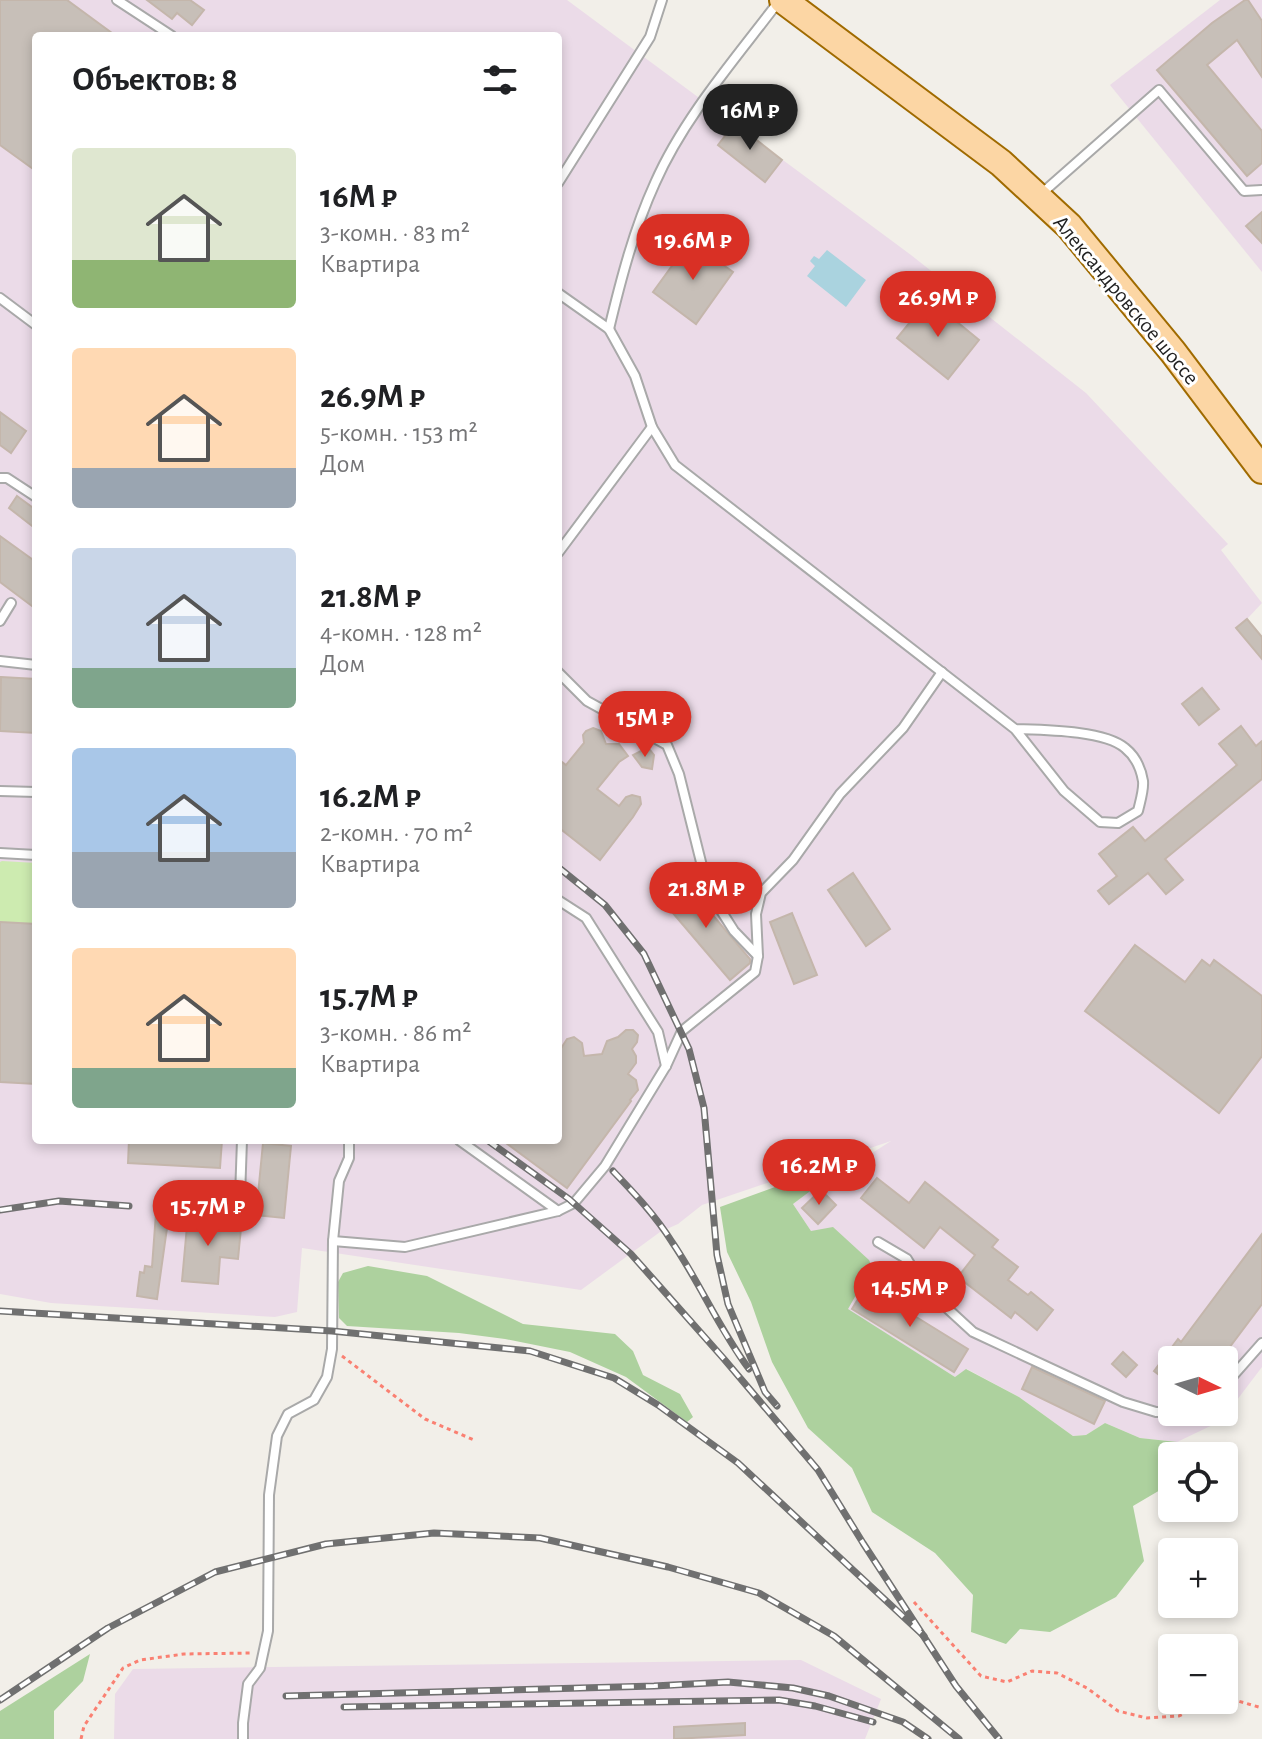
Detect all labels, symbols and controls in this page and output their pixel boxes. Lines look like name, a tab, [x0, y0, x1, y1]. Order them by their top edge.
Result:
icon: filters	[478, 58, 522, 102]
text: Объектов: 8	[72, 63, 238, 97]
pin: 16M ₽	[694, 84, 806, 152]
text: 16M ₽	[721, 97, 779, 123]
icon: home	[136, 180, 232, 276]
text: 16M ₽	[320, 180, 397, 214]
street label: Александровское шоссе	[1049, 211, 1203, 389]
pin: 19.6M ₽	[619, 214, 767, 282]
text: 3-комн. · 83 m²	[320, 220, 470, 246]
text: 19.6M ₽	[654, 227, 732, 253]
text: Квартира	[320, 251, 420, 277]
pin: 26.9M ₽	[864, 271, 1012, 339]
text: 26.9M ₽	[898, 284, 978, 310]
icon: home	[136, 380, 232, 476]
text: 26.9M ₽	[320, 380, 425, 414]
text: 5-комн. · 153 m²	[320, 420, 478, 446]
text: Дом	[320, 451, 365, 477]
icon: home	[136, 580, 232, 676]
text: 21.8M ₽	[320, 580, 421, 614]
text: 4-комн. · 128 m²	[320, 620, 482, 646]
text: Дом	[320, 651, 365, 677]
pin: 15M ₽	[589, 691, 701, 759]
text: 15M ₽	[616, 704, 674, 730]
icon: home	[136, 780, 232, 876]
text: 16.2M ₽	[320, 780, 421, 814]
text: 2-комн. · 70 m²	[320, 820, 473, 846]
text: Квартира	[320, 851, 420, 877]
pin: 21.8M ₽	[632, 862, 780, 930]
text: 21.8M ₽	[667, 875, 745, 901]
icon: home	[136, 980, 232, 1076]
text: 15.7M ₽	[320, 980, 418, 1014]
text: 3-комн. · 86 m²	[320, 1020, 471, 1046]
text: Квартира	[320, 1051, 420, 1077]
pin: 16.2M ₽	[745, 1139, 893, 1207]
text: 16.2M ₽	[781, 1152, 857, 1178]
pin: 15.7M ₽	[134, 1180, 282, 1248]
text: 15.7M ₽	[171, 1193, 245, 1219]
pin: 14.5M ₽	[836, 1261, 984, 1329]
text: 14.5M ₽	[872, 1274, 948, 1300]
north arrow	[1158, 1346, 1238, 1426]
map controls	[1158, 1346, 1238, 1714]
button: locate	[1158, 1442, 1238, 1522]
button: +	[1158, 1538, 1238, 1618]
button: −	[1158, 1634, 1238, 1714]

